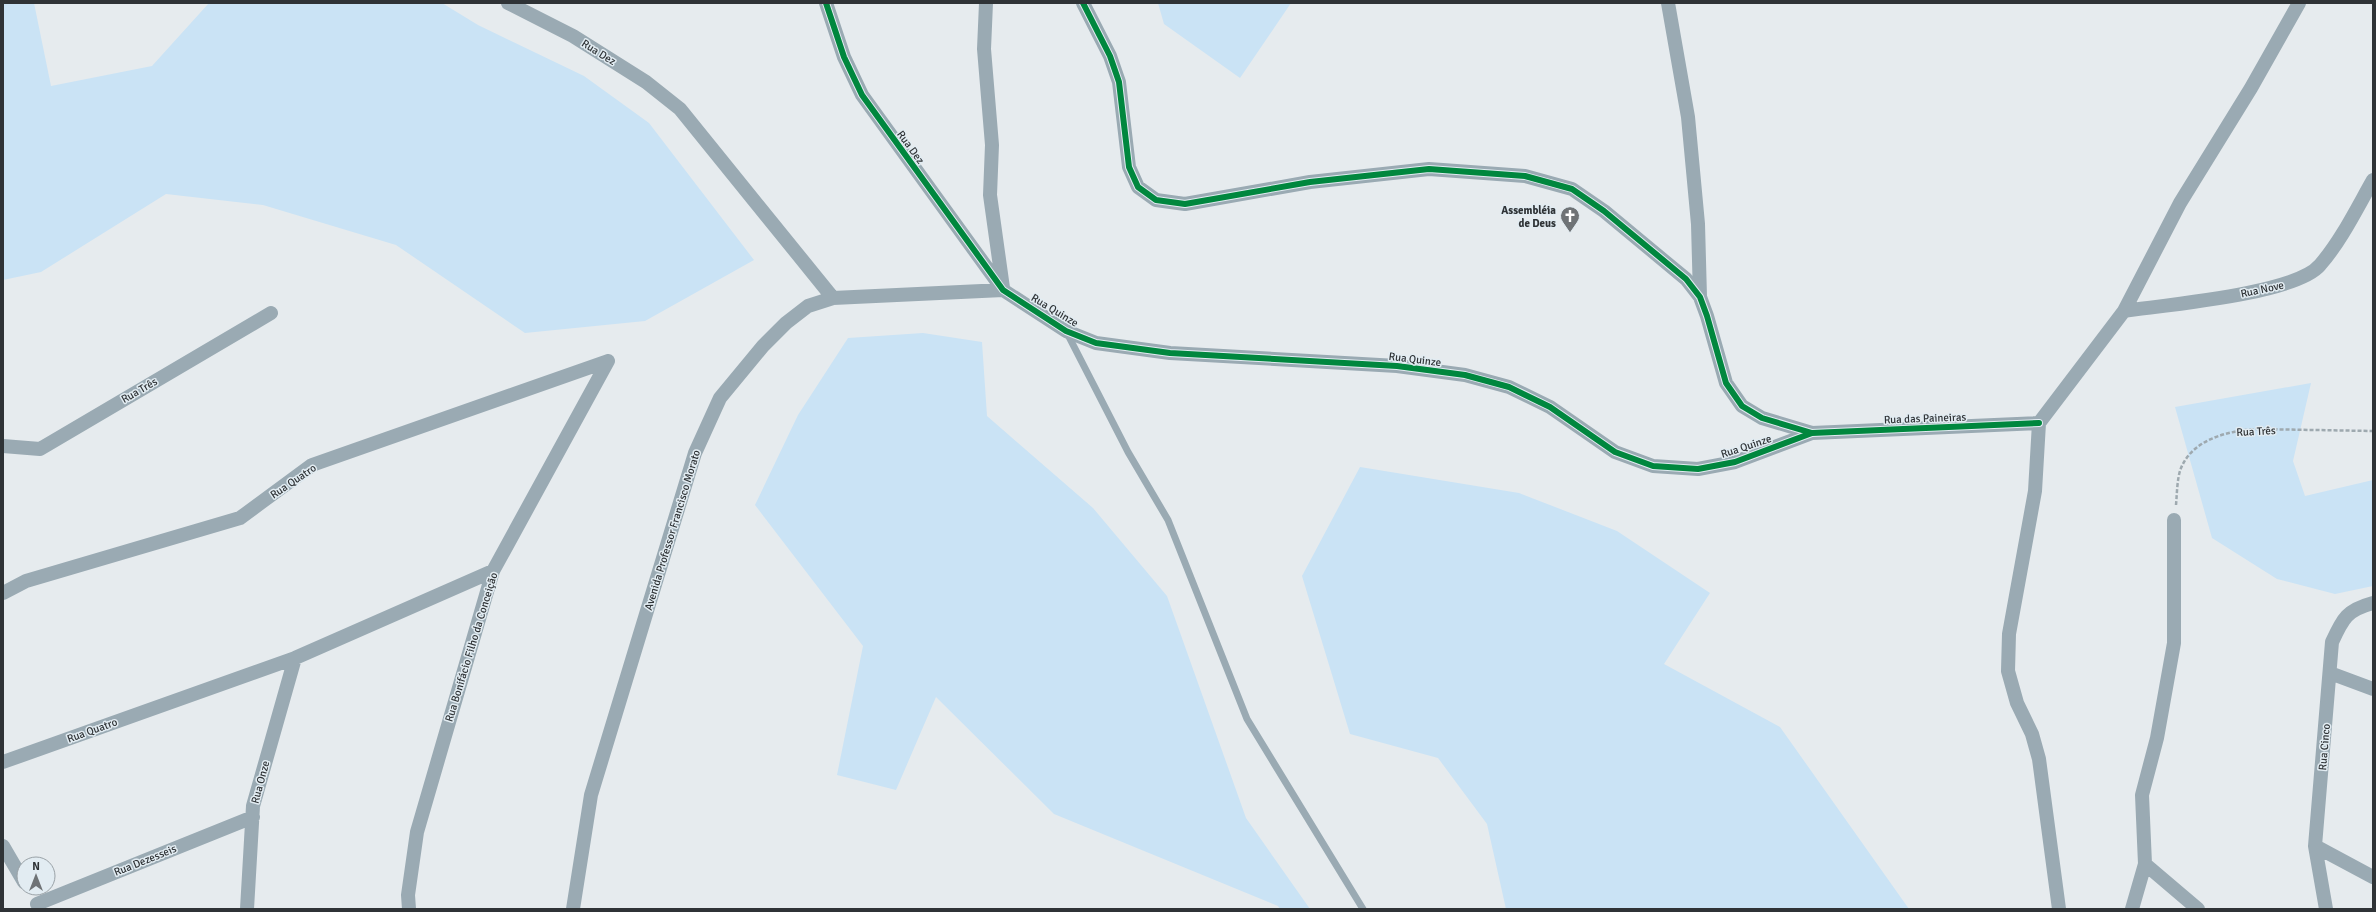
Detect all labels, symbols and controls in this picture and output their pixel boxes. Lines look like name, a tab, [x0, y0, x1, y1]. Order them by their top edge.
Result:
street label: Rua Dez	[579, 37, 618, 68]
street label: Rua Dez	[894, 128, 927, 167]
place label: Assembléia de Deus	[1501, 204, 1556, 230]
church icon: Assembléia de Deus	[1559, 205, 1581, 233]
street label: Rua Nove	[2239, 279, 2285, 300]
street label: Rua Quinze	[1029, 291, 1081, 330]
street label: Rua Quinze	[1388, 350, 1442, 369]
street label: Rua Três	[119, 375, 160, 406]
street label: Rua das Paineiras	[1884, 411, 1967, 426]
street label: Rua Três	[2236, 424, 2276, 439]
street label: Rua Quinze	[1719, 432, 1773, 461]
street label: Avenida Professor Francisco Morato	[642, 448, 703, 612]
street label: Rua Quatro	[268, 461, 319, 501]
street label: Rua Bonifácio Filho da Conceição	[443, 571, 501, 723]
street label: Rua Quatro	[65, 715, 119, 746]
street label: Rua Cinco	[2316, 723, 2333, 771]
street label: Rua Onze	[249, 759, 272, 805]
street label: Rua Dezesseis	[112, 842, 178, 879]
north arrow	[16, 856, 56, 896]
text: N	[32, 860, 40, 873]

